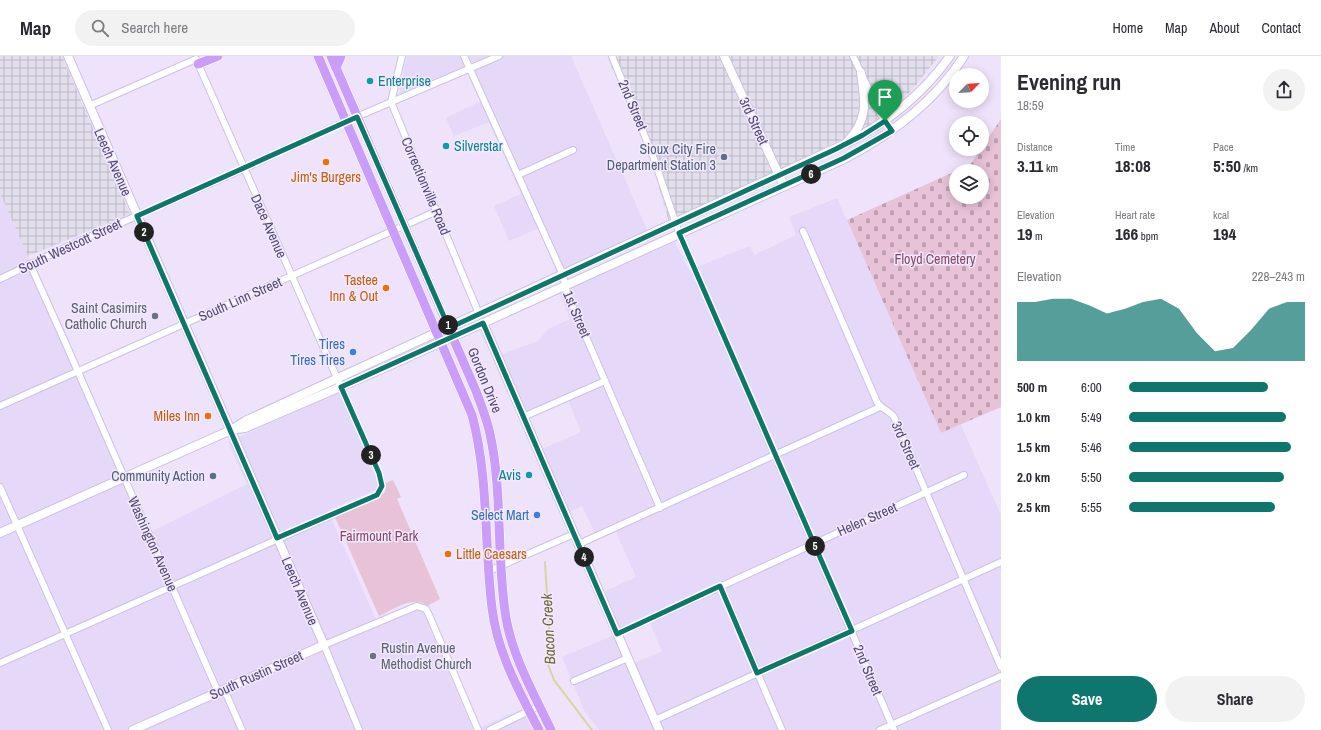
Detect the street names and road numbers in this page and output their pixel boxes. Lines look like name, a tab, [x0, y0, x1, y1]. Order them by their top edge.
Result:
street label: 2nd Street	[614, 77, 652, 133]
street label: 3rd Street	[735, 94, 773, 148]
street label: Leech Avenue	[90, 125, 136, 199]
street label: Correctionville Road	[397, 134, 455, 238]
street label: Dace Avenue	[247, 191, 291, 261]
street label: South Westcott Street	[16, 214, 124, 278]
street label: South Linn Street	[196, 273, 284, 325]
street label: 1st Street	[559, 288, 595, 340]
street label: Gordon Drive	[464, 345, 506, 415]
street label: 3rd Street	[888, 418, 924, 472]
street label: Washington Avenue	[124, 494, 182, 594]
street label: Helen Street	[834, 498, 900, 540]
street label: Leech Avenue	[278, 554, 322, 628]
street label: 2nd Street	[849, 642, 887, 698]
street label: South Rustin Street	[207, 646, 305, 704]

